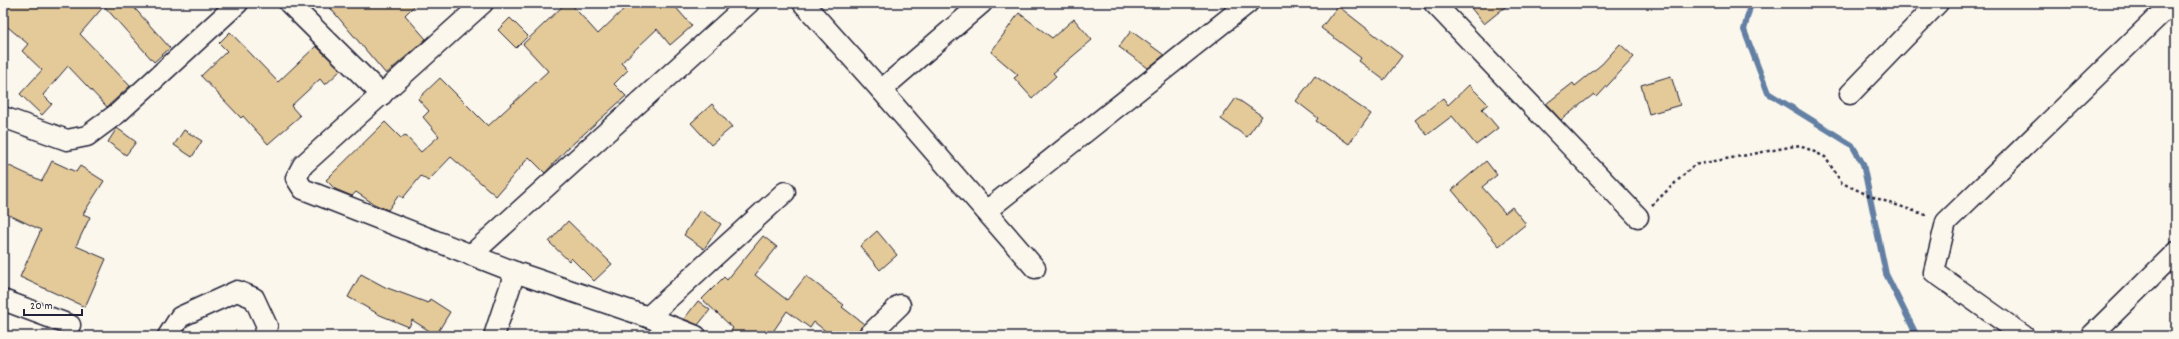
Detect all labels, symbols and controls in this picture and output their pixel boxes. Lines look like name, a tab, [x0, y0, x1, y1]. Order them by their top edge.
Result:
scale bar	[24, 291, 82, 317]
text: 20 m	[30, 298, 53, 315]

